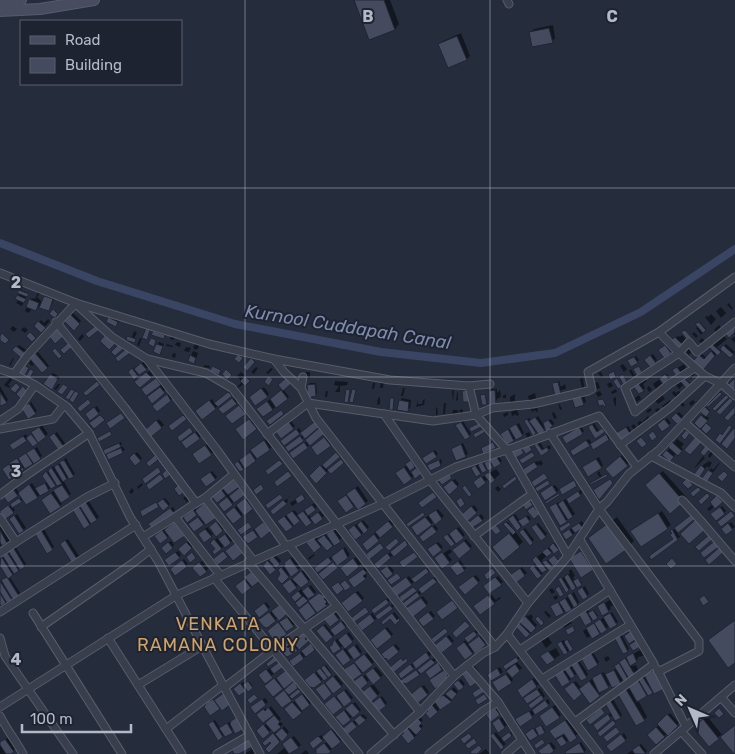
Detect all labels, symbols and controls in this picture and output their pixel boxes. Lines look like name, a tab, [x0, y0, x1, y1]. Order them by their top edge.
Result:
text: B	[362, 7, 374, 26]
text: C	[606, 7, 618, 26]
legend	[20, 20, 182, 85]
text: Road	[65, 31, 101, 49]
text: Building	[65, 56, 122, 74]
text: 2	[11, 273, 21, 292]
water label: Kurnool Cuddapah Canal	[244, 300, 453, 354]
text: 3	[11, 462, 21, 481]
district label: VENKATA RAMANA COLONY	[137, 613, 299, 656]
text: 4	[11, 650, 22, 669]
north arrow	[665, 684, 715, 734]
text: N	[672, 691, 691, 710]
scale bar	[22, 702, 131, 734]
text: 100 m	[30, 710, 72, 728]

